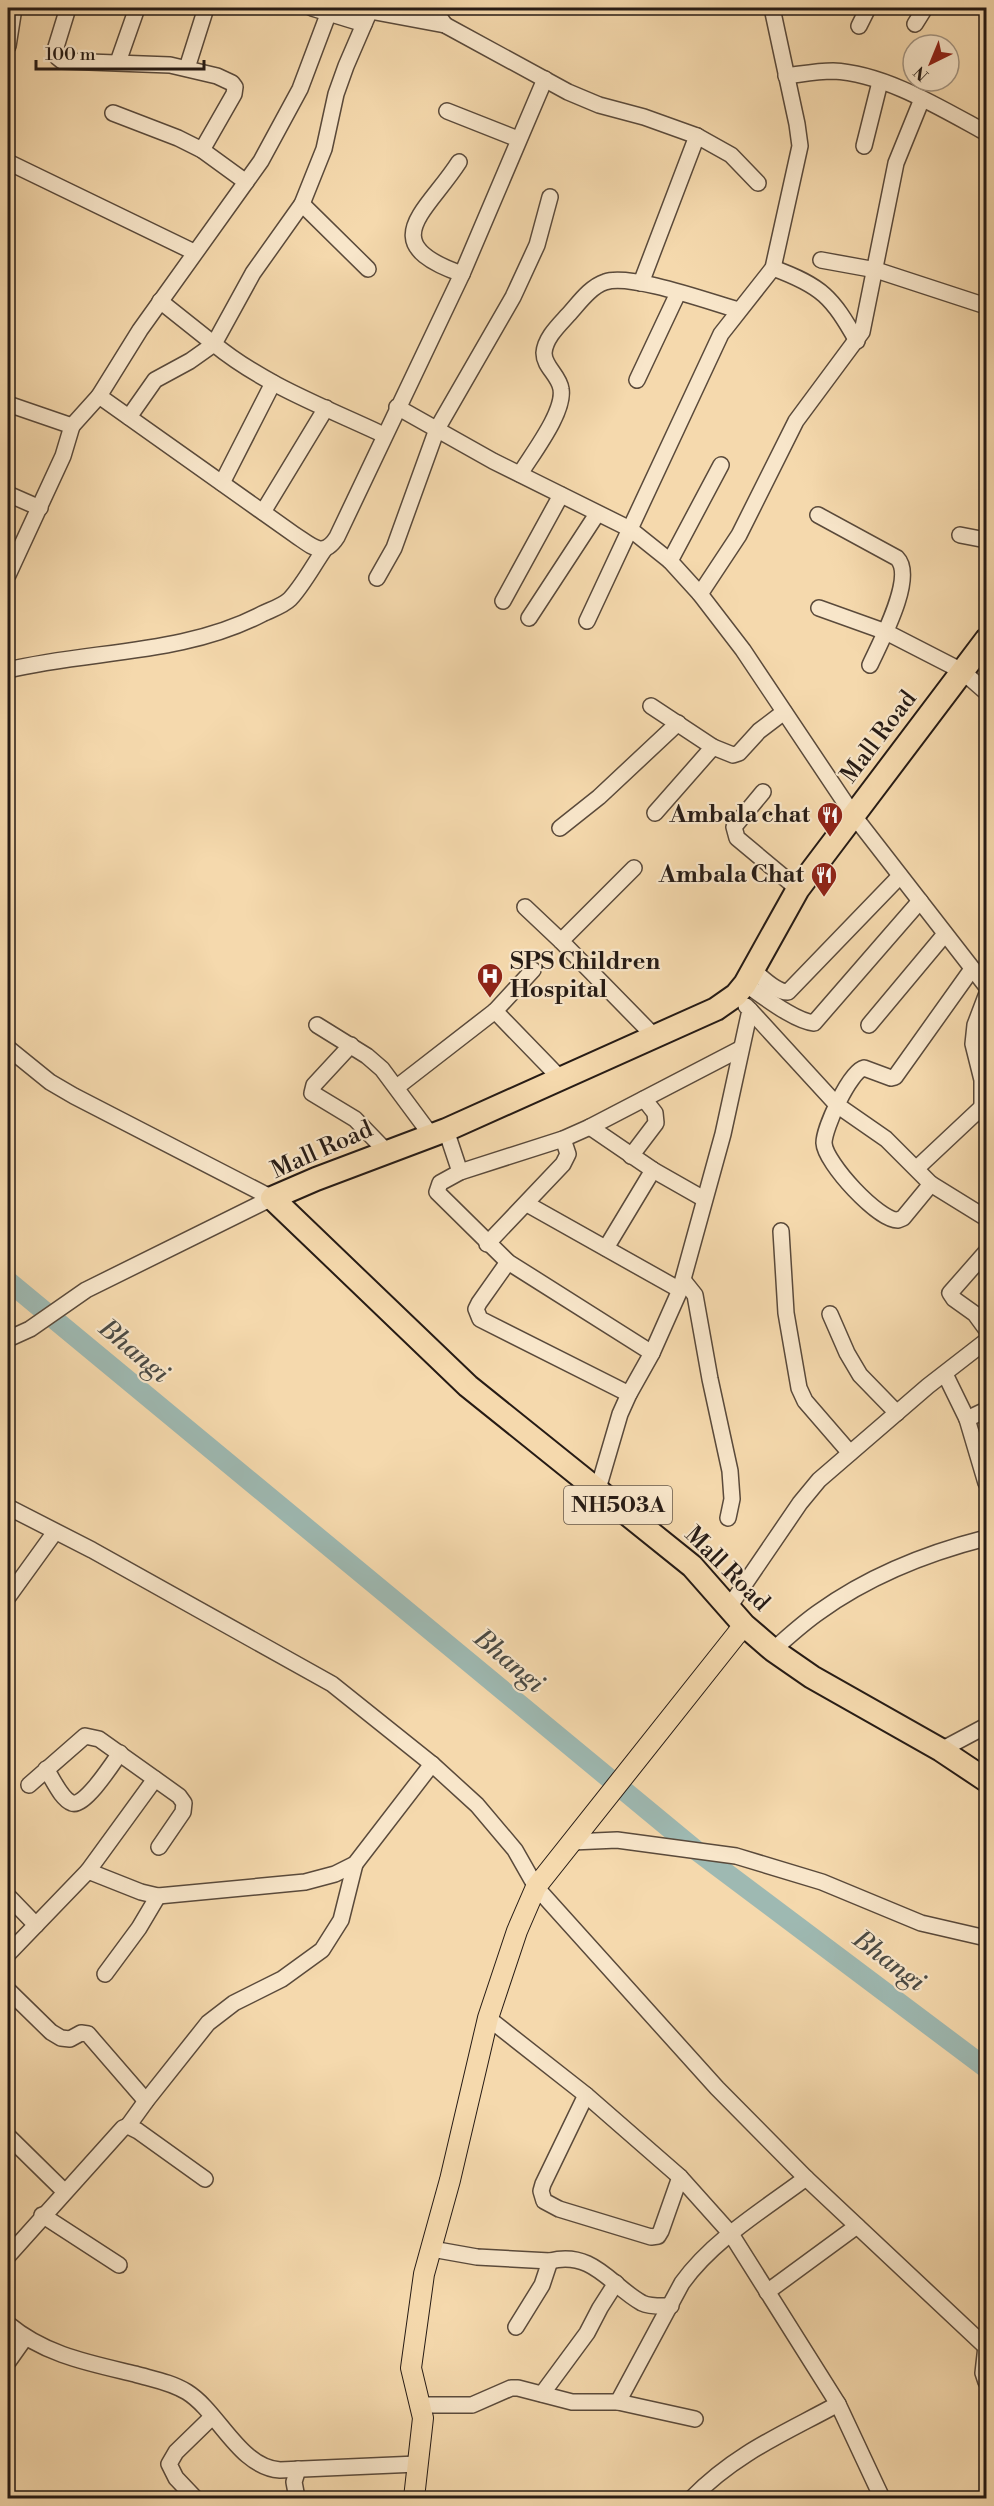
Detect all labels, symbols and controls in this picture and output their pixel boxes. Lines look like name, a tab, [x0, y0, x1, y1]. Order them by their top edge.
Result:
scale bar	[36, 33, 204, 71]
north arrow	[901, 33, 961, 93]
text: 100 m	[45, 43, 96, 66]
text: N	[910, 61, 933, 85]
street label: Mall Road	[834, 684, 924, 789]
place label: Ambala chat	[669, 800, 810, 830]
restaurant icon: Ambala chat	[815, 800, 845, 838]
place label: Ambala Chat	[658, 860, 804, 890]
restaurant icon: Ambala Chat	[809, 860, 839, 898]
place label: SPS Children Hospital	[510, 947, 660, 1005]
hospital icon: SPS Children Hospital	[475, 961, 505, 999]
street label: Mall Road	[266, 1114, 378, 1186]
water label: Bhangi	[91, 1312, 177, 1390]
road number: NH503A	[564, 1486, 672, 1524]
street label: Mall Road	[678, 1520, 776, 1618]
water label: Bhangi	[466, 1622, 552, 1700]
water label: Bhangi	[846, 1923, 932, 1999]

